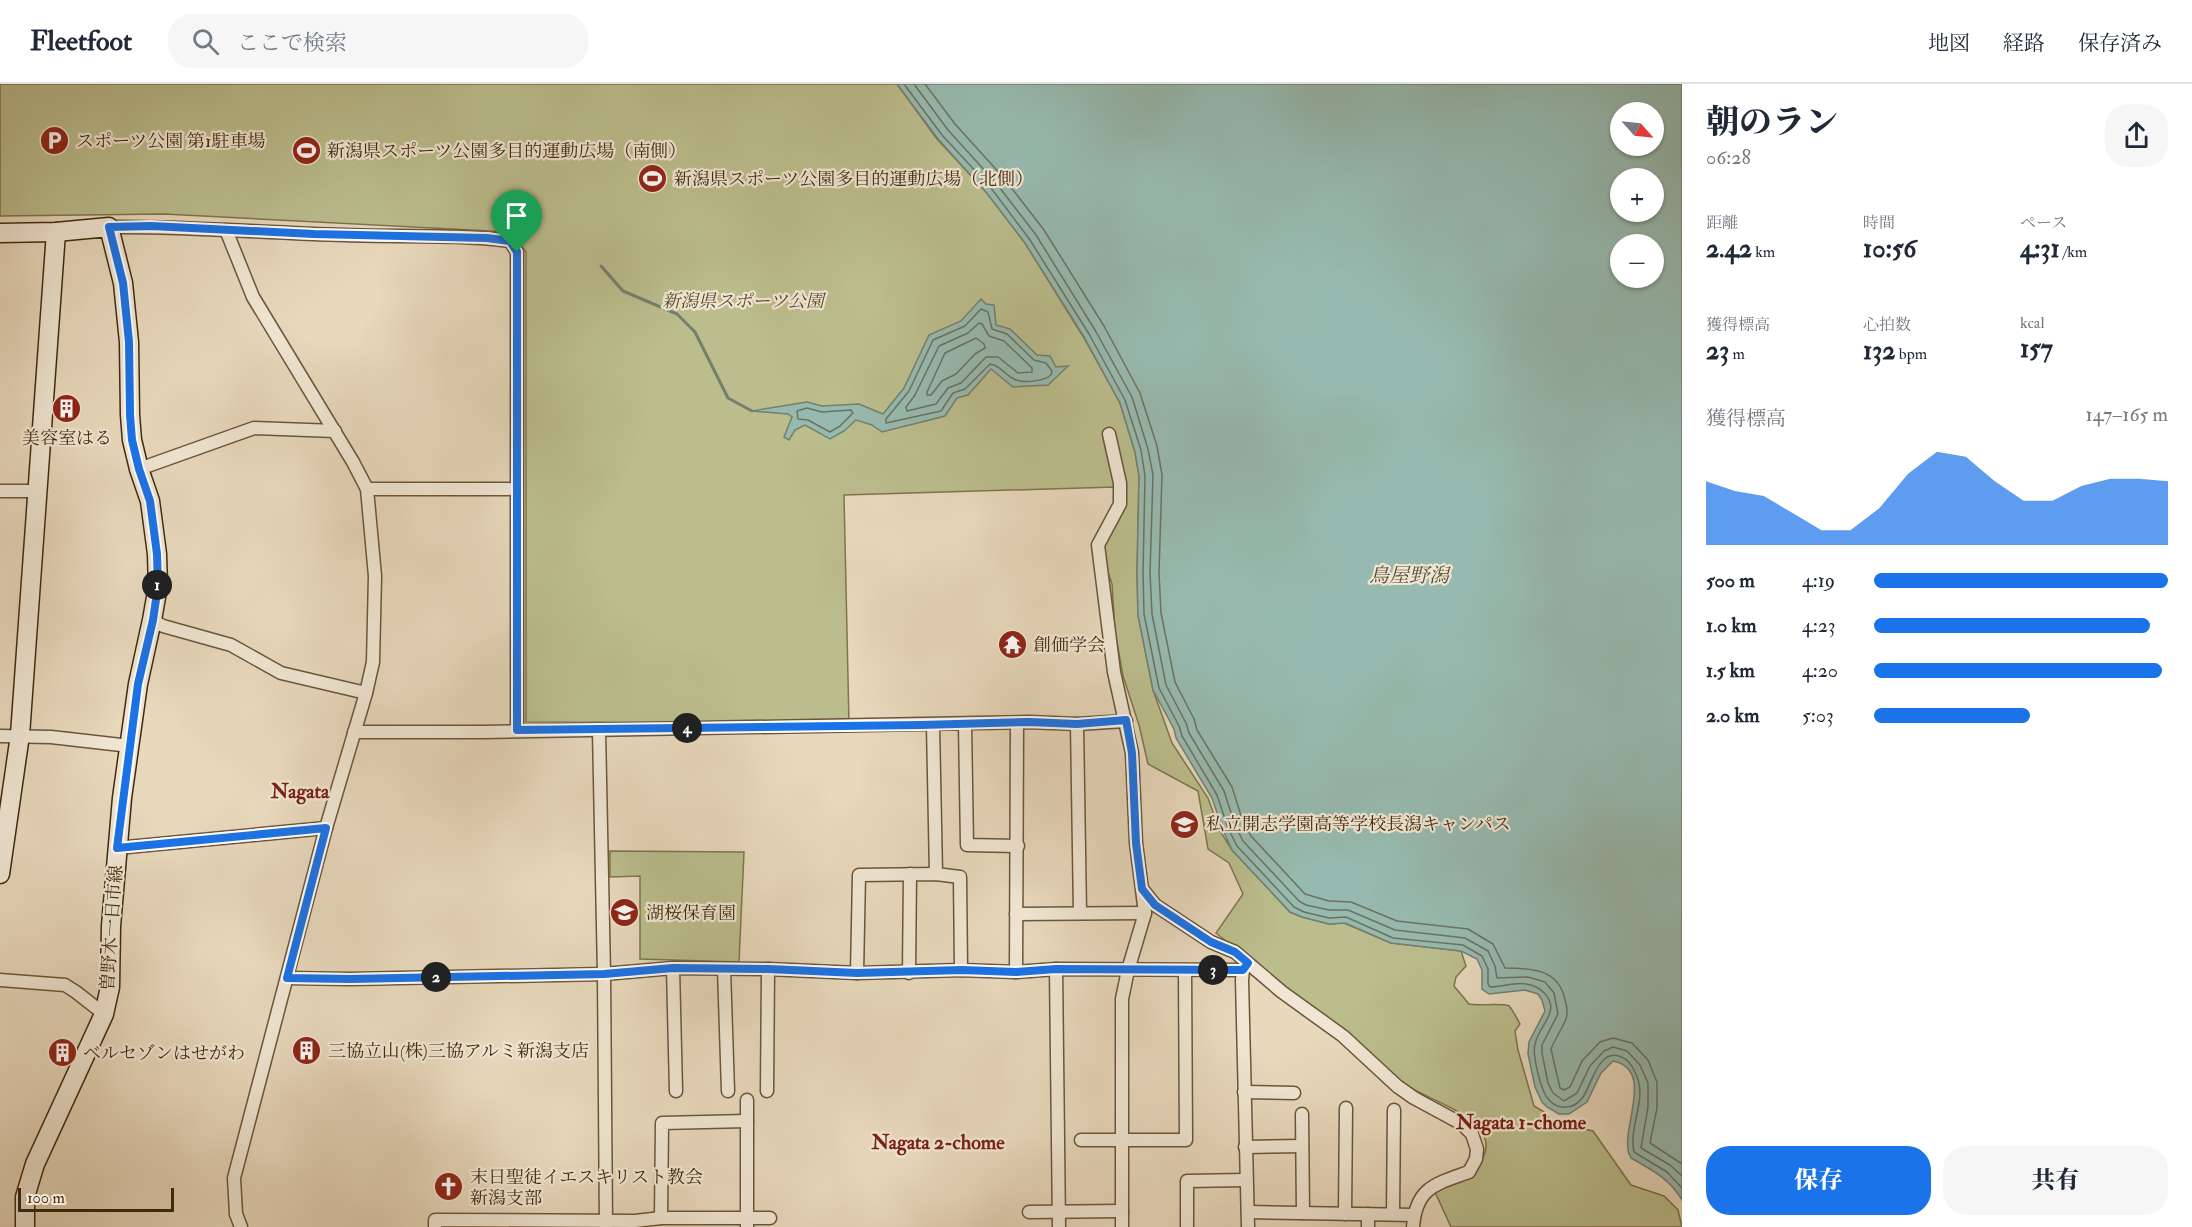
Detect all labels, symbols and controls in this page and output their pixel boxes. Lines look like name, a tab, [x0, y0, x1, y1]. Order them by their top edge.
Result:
search box	[168, 14, 588, 68]
text: Fleetfoot	[30, 24, 132, 59]
icon: search	[189, 25, 222, 58]
text: ここで検索	[237, 29, 347, 57]
text: 地図	[1928, 30, 1970, 57]
text: 経路	[2003, 30, 2045, 57]
text: 保存済み	[2078, 30, 2162, 57]
north arrow	[1610, 102, 1664, 156]
map controls	[1610, 102, 1664, 288]
text: 朝のラン	[1706, 102, 1838, 143]
button: share	[2105, 104, 2168, 167]
parking icon: スポーツ公園 第1駐車場	[39, 125, 71, 157]
place label: スポーツ公園 第1駐車場	[76, 130, 266, 153]
sports icon: 新潟県スポーツ公園多目的運動広場（南側）	[290, 135, 322, 167]
place label: 新潟県スポーツ公園多目的運動広場（南側）	[327, 140, 686, 163]
text: 06:28	[1706, 145, 1751, 170]
sports icon: 新潟県スポーツ公園多目的運動広場（北側）	[637, 163, 669, 195]
place label: 新潟県スポーツ公園多目的運動広場（北側）	[674, 168, 1033, 191]
button: +	[1610, 168, 1664, 222]
pin	[491, 190, 542, 252]
icon: arrive	[500, 199, 533, 232]
text: 距離	[1706, 213, 1738, 233]
text: 時間	[1863, 213, 1895, 233]
text: ペース	[2020, 213, 2067, 233]
text: 2.42	[1706, 233, 1752, 265]
text: 10:56	[1863, 233, 1916, 265]
text: 4:31	[2020, 233, 2060, 265]
button: −	[1610, 234, 1664, 288]
text: km	[1752, 242, 1775, 262]
text: /km	[2060, 242, 2087, 262]
park label: 新潟県スポーツ公園	[662, 290, 827, 313]
text: kcal	[2020, 313, 2045, 333]
text: 獲得標高	[1706, 315, 1770, 335]
text: 心拍数	[1863, 315, 1911, 335]
text: 157	[2020, 333, 2053, 365]
text: 23	[1706, 335, 1729, 367]
text: 132	[1863, 335, 1895, 367]
text: m	[1729, 344, 1745, 364]
text: bpm	[1895, 344, 1927, 364]
building icon: 美容室はる	[51, 393, 83, 425]
text: 147–165 m	[2086, 402, 2168, 427]
text: 獲得標高	[1706, 406, 1786, 431]
place label: 美容室はる	[22, 427, 112, 450]
water label: 鳥屋野潟	[1369, 563, 1451, 588]
text: 500 m	[1706, 568, 1755, 593]
text: 4:19	[1802, 568, 1835, 593]
pin: 1	[142, 570, 172, 600]
text: 1	[154, 575, 160, 595]
text: 1.0 km	[1706, 613, 1757, 638]
text: 4:23	[1802, 613, 1836, 638]
temple icon: 創価学会	[996, 629, 1028, 661]
place label: 創価学会	[1033, 634, 1105, 657]
text: 1.5 km	[1706, 658, 1755, 683]
text: 4:20	[1802, 658, 1838, 683]
text: 2.0 km	[1706, 703, 1760, 728]
text: 5:03	[1802, 703, 1834, 728]
pin: 4	[672, 713, 702, 743]
text: 4	[683, 718, 691, 738]
district label: Nagata	[270, 779, 330, 805]
school or university icon: 私立開志学園高等学校長潟キャンパス	[1169, 808, 1201, 840]
place label: 私立開志学園高等学校長潟キャンパス	[1206, 813, 1511, 836]
street label: 曽野木一日市線	[96, 864, 128, 992]
school or university icon: 湖桜保育園	[609, 897, 641, 929]
place label: 湖桜保育園	[646, 902, 736, 925]
pin: 3	[1198, 955, 1228, 985]
text: 3	[1210, 960, 1216, 980]
pin: 2	[421, 962, 451, 992]
text: 2	[432, 967, 440, 987]
building icon: 三協立山(株)三協アルミ新潟支店	[291, 1035, 323, 1067]
building icon: ベルセゾンはせがわ	[46, 1037, 78, 1069]
place label: 三協立山(株)三協アルミ新潟支店	[328, 1040, 589, 1063]
place label: ベルセゾンはせがわ	[83, 1042, 245, 1065]
district label: Nagata 1-chome	[1455, 1110, 1587, 1136]
district label: Nagata 2-chome	[870, 1130, 1005, 1156]
button: 保存	[1706, 1146, 1931, 1215]
button: 共有	[1943, 1146, 2168, 1215]
place label: 末日聖徒イエスキリスト教会 新潟支部	[470, 1166, 703, 1210]
church icon: 末日聖徒イエスキリスト教会 新潟支部	[433, 1171, 465, 1203]
scale bar	[18, 1185, 174, 1212]
text: 100 m	[27, 1188, 65, 1208]

